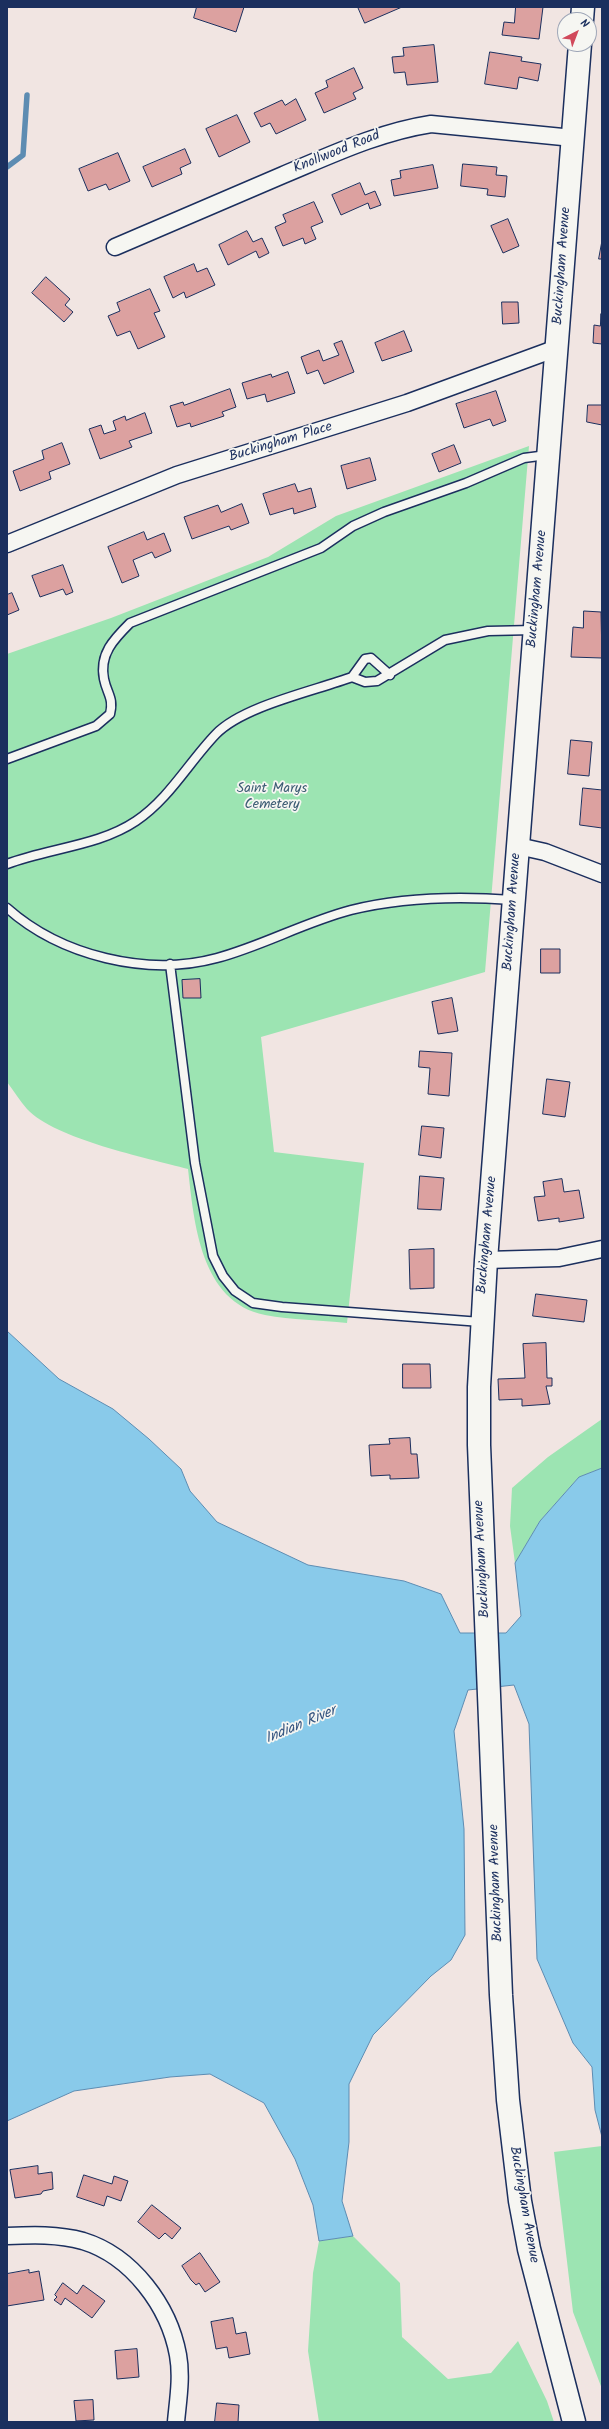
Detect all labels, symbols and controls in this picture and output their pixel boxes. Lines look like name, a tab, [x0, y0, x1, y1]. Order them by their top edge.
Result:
north arrow	[557, 12, 597, 52]
text: N	[576, 15, 593, 33]
street label: Knollwood Road	[291, 128, 383, 178]
street label: Buckingham Avenue	[551, 207, 575, 325]
street label: Buckingham Place	[227, 419, 335, 467]
street label: Buckingham Avenue	[524, 530, 552, 648]
park label: Saint Marys Cemetery	[237, 782, 307, 814]
street label: Buckingham Avenue	[501, 853, 525, 971]
street label: Buckingham Avenue	[474, 1176, 502, 1294]
street label: Buckingham Avenue	[472, 1500, 494, 1618]
water label: Indian River	[263, 1703, 339, 1749]
street label: Buckingham Avenue	[487, 1824, 507, 1942]
street label: Buckingham Avenue	[504, 2145, 542, 2265]

